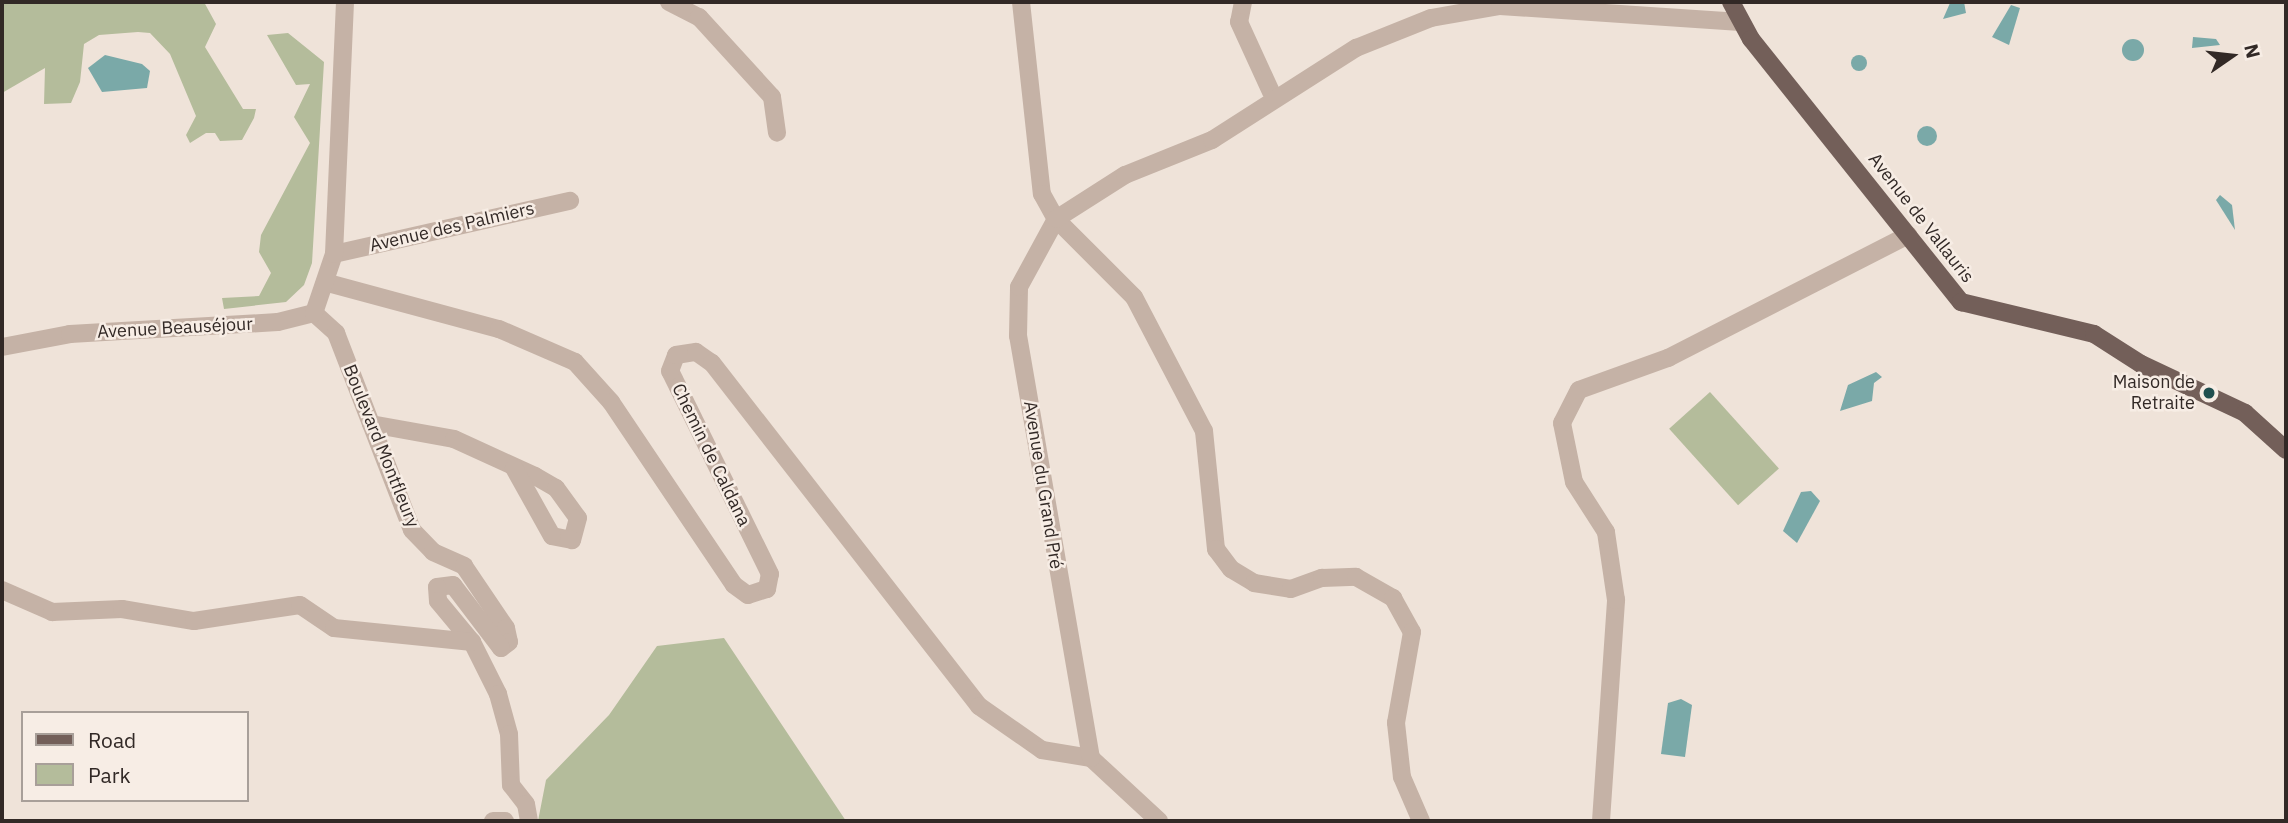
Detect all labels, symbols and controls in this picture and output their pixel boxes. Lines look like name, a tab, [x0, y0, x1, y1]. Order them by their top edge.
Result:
north arrow	[2197, 21, 2267, 91]
text: N	[2239, 41, 2266, 60]
street label: Avenue de Vallauris	[1864, 149, 1978, 287]
street label: Avenue des Palmiers	[368, 198, 536, 256]
street label: Avenue Beauséjour	[97, 313, 253, 343]
street label: Boulevard Montfleury	[338, 361, 424, 531]
place label: Maison de Retraite	[2113, 372, 2195, 414]
street label: Chemin de Caldana	[667, 380, 755, 530]
marker: Maison de Retraite	[2201, 385, 2217, 401]
street label: Avenue du Grand Pré	[1019, 399, 1067, 571]
legend	[21, 711, 248, 802]
text: Road	[88, 726, 136, 754]
text: Park	[88, 761, 131, 789]

